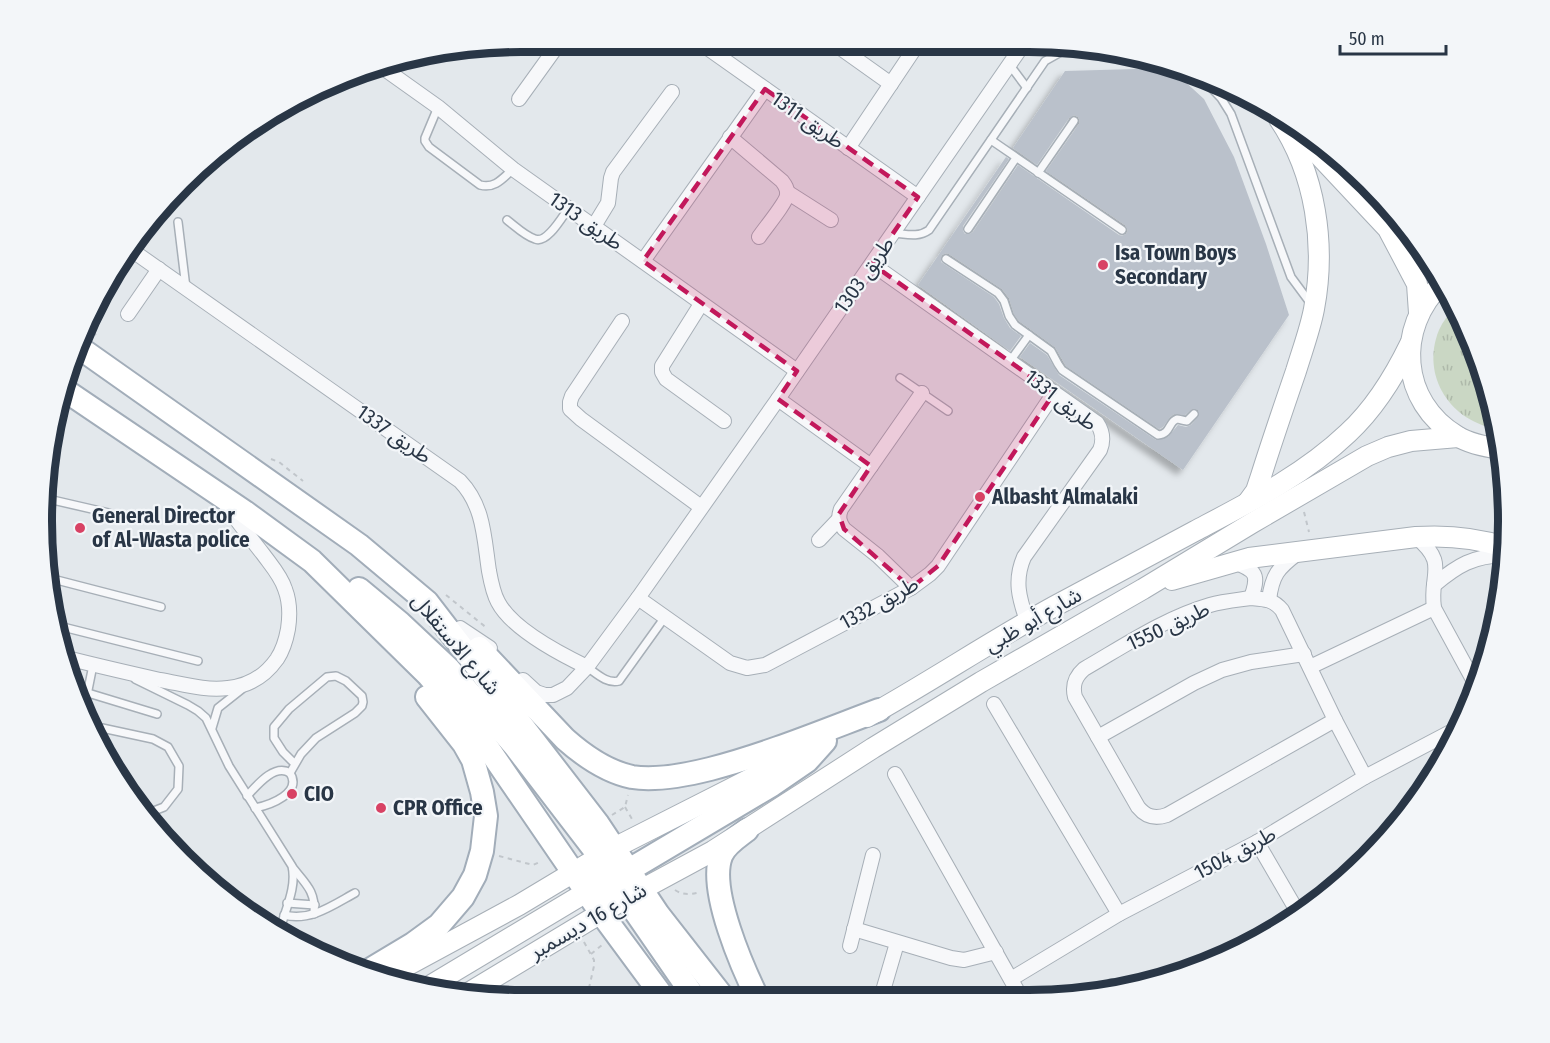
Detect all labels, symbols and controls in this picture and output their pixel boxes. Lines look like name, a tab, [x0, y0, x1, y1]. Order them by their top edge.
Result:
scale bar	[1340, 18, 1446, 56]
text: 50 m	[1349, 28, 1385, 50]
street label: طريق 1311	[766, 85, 850, 155]
street label: طريق 1313	[544, 186, 628, 256]
street label: طريق 1303	[828, 232, 900, 318]
place label: Isa Town Boys Secondary	[1115, 240, 1237, 290]
marker: Isa Town Boys Secondary	[1096, 258, 1110, 272]
street label: طريق 1331	[1020, 364, 1102, 436]
street label: طريق 1337	[351, 399, 437, 469]
place label: Albasht Almalaki	[991, 484, 1138, 510]
marker: Albasht Almalaki	[973, 490, 987, 504]
place label: General Director of Al-Wasta police	[92, 503, 250, 553]
marker: General Director of Al-Wasta police	[73, 521, 87, 535]
street label: طريق 1332	[835, 571, 923, 635]
street label: شارع أبو ظبي	[980, 582, 1088, 661]
street label: شارع الاستقلال	[404, 588, 506, 702]
street label: طريق 1550	[1122, 596, 1214, 656]
place label: CIO	[304, 781, 334, 807]
marker: CIO	[285, 787, 299, 801]
place label: CPR Office	[393, 795, 483, 821]
marker: CPR Office	[374, 801, 388, 815]
street label: طريق 1504	[1190, 821, 1280, 885]
street label: شارع 16 ديسمبر	[524, 877, 652, 967]

